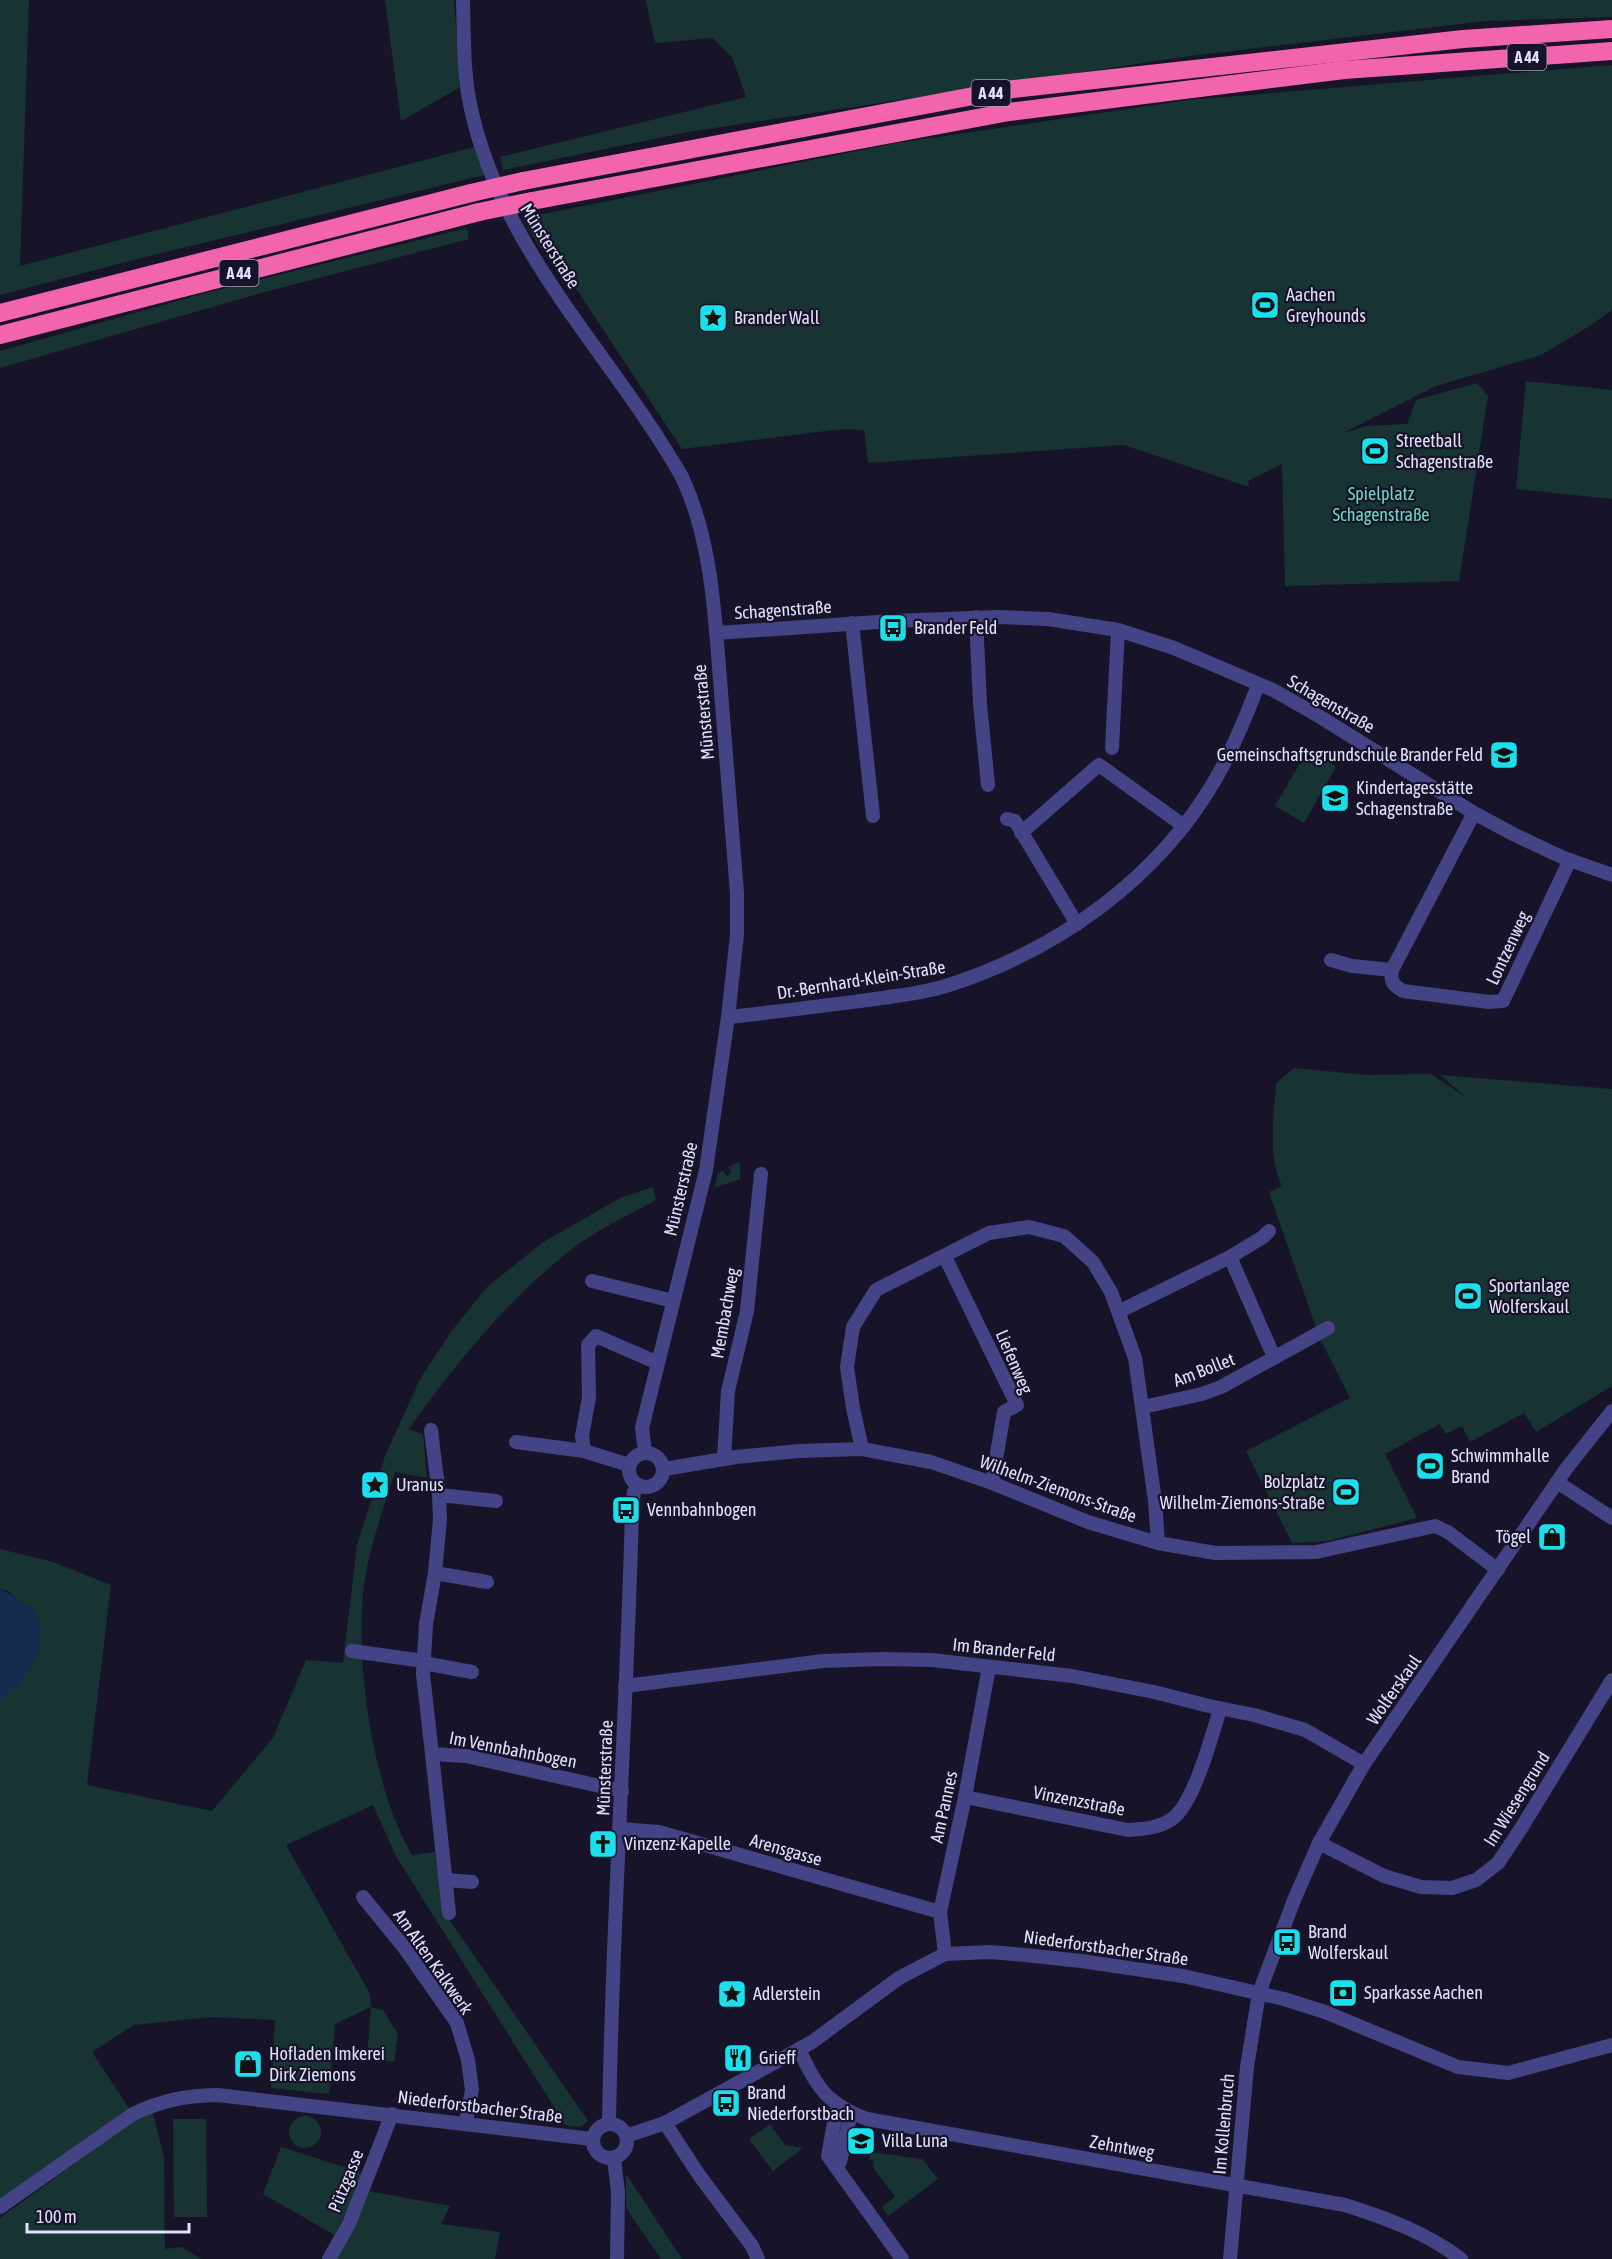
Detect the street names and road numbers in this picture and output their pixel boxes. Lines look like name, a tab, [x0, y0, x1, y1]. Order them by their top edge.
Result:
road number: A 44	[1508, 44, 1546, 70]
road number: A 44	[972, 80, 1010, 106]
street label: Münsterstraße	[516, 200, 585, 292]
road number: A 44	[220, 260, 258, 286]
street label: Schagenstraße	[734, 596, 832, 623]
street label: Münsterstraße	[689, 663, 718, 761]
street label: Schagenstraße	[1284, 670, 1379, 737]
street label: Lontzenweg	[1481, 907, 1534, 988]
street label: Dr.-Bernhard-Klein-Straße	[775, 956, 947, 1003]
street label: Münsterstraße	[660, 1140, 702, 1238]
street label: Membachweg	[706, 1266, 743, 1360]
street label: Liefenweg	[992, 1327, 1037, 1397]
street label: Am Bollet	[1170, 1348, 1237, 1391]
street label: Wilhelm-Ziemons-Straße	[977, 1450, 1139, 1527]
street label: Im Brander Feld	[952, 1634, 1056, 1665]
street label: Wolferskaul	[1362, 1651, 1425, 1729]
street label: Münsterstraße	[592, 1720, 617, 1816]
street label: Im Vennbahnbogen	[447, 1727, 579, 1772]
street label: Im Wiesengrund	[1479, 1748, 1554, 1850]
street label: Am Pannes	[926, 1769, 961, 1845]
street label: Vinzenzstraße	[1032, 1781, 1127, 1820]
street label: Arensgasse	[748, 1829, 825, 1870]
street label: Am Alten Kalkwerk	[389, 1905, 478, 2018]
street label: Niederforstbacher Straße	[1022, 1926, 1190, 1969]
street label: Im Kollenbruch	[1209, 2073, 1238, 2175]
street label: Niederforstbacher Straße	[396, 2086, 564, 2127]
street label: Zehntweg	[1088, 2130, 1156, 2163]
street label: Pützgasse	[323, 2146, 368, 2215]

